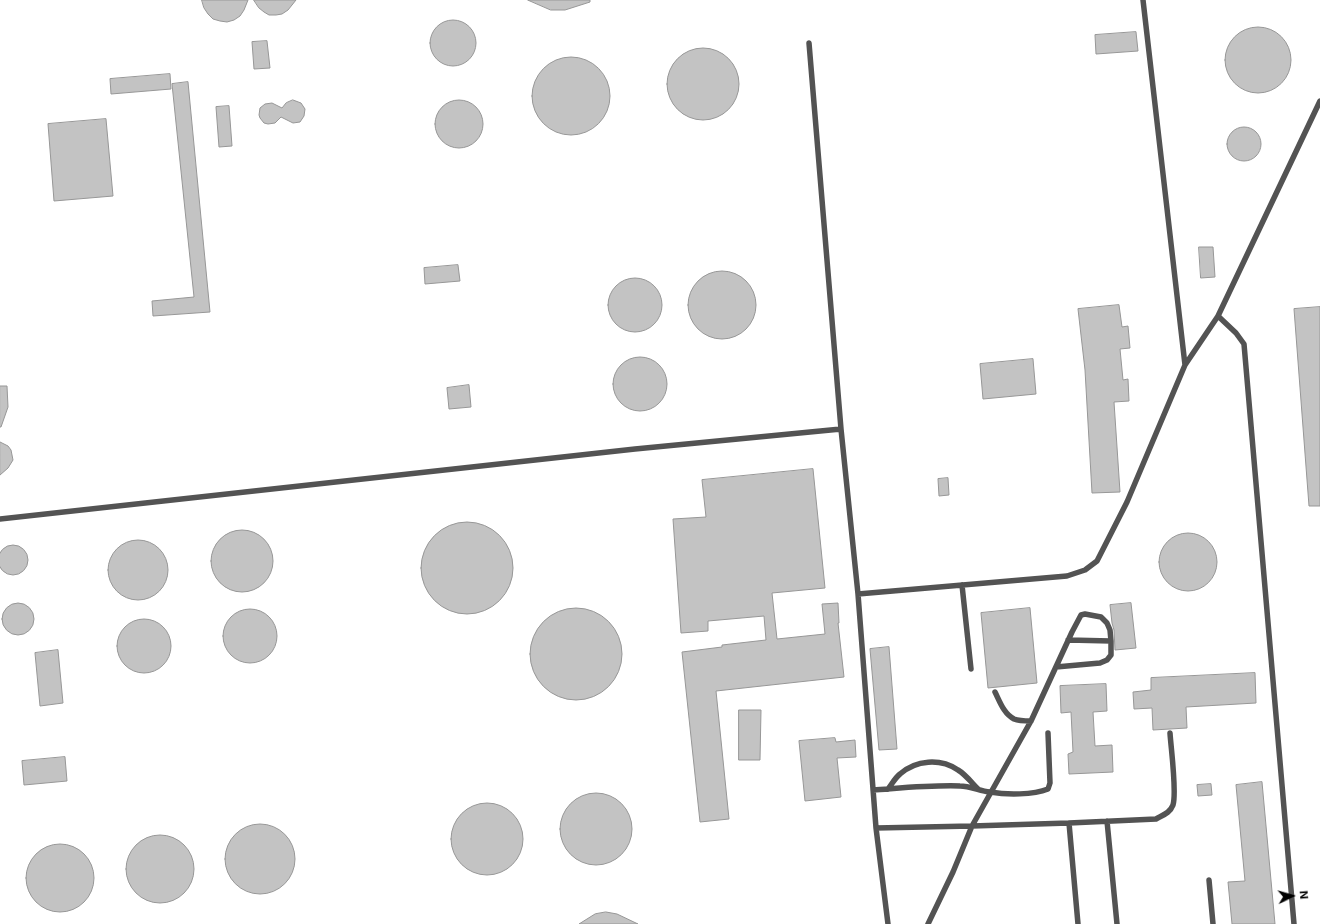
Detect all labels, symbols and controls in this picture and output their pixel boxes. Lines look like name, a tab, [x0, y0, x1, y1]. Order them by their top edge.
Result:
north arrow	[1272, 876, 1312, 916]
text: N	[1297, 890, 1311, 900]

